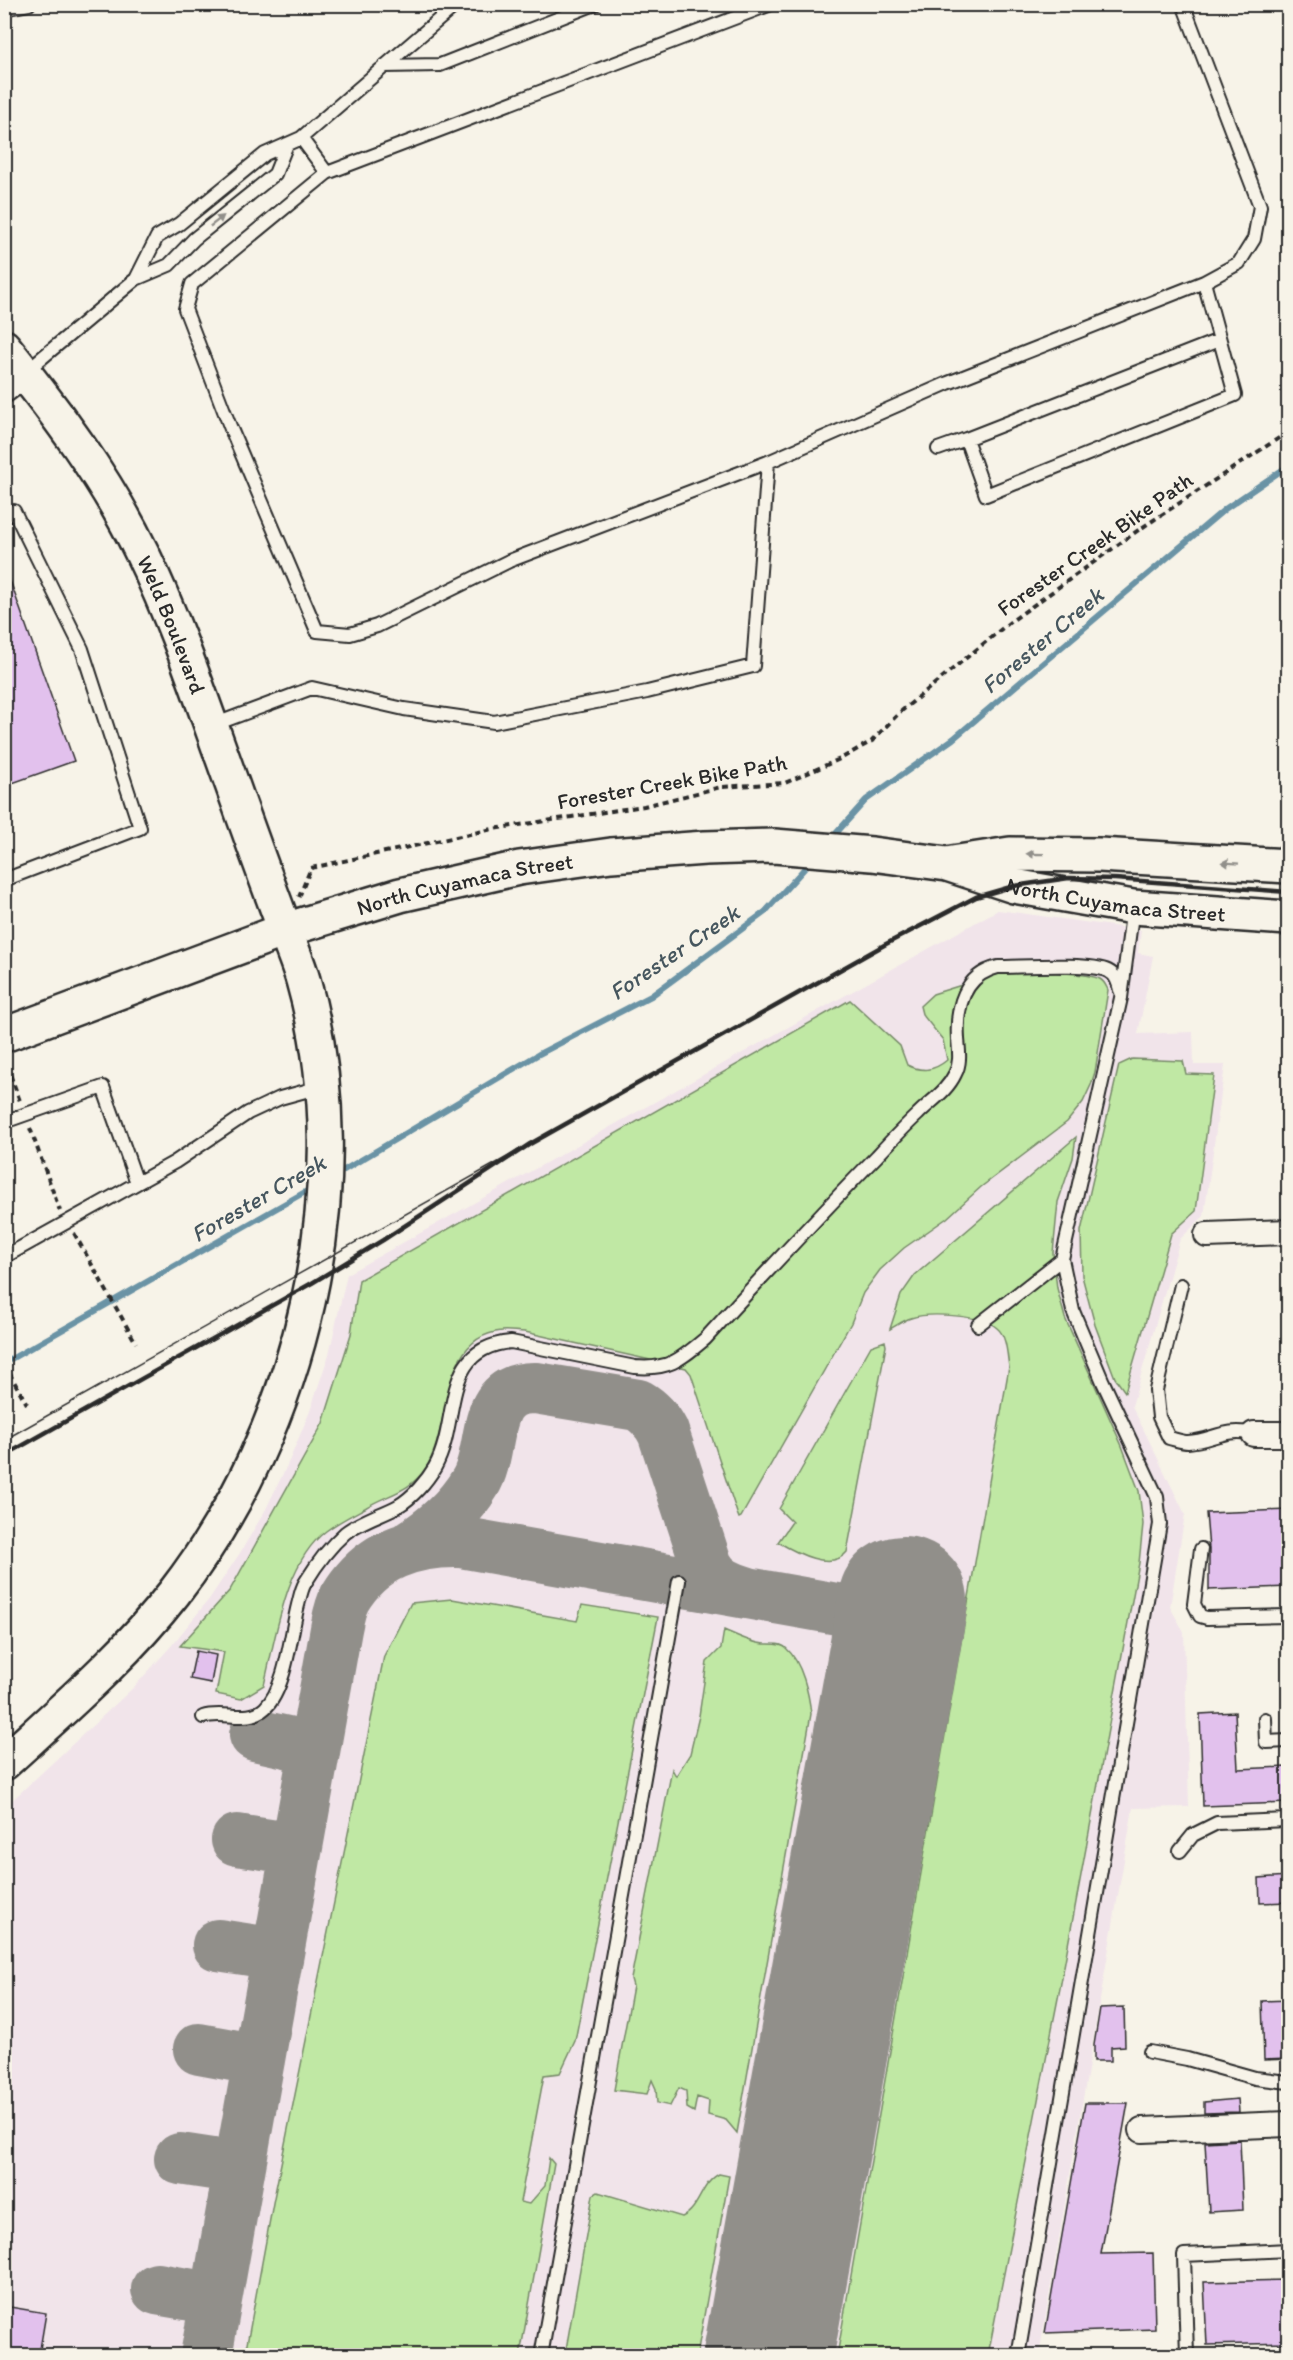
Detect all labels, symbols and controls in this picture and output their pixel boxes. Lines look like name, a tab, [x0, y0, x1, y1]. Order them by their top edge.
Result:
one-way arrow	[209, 215, 224, 228]
street label: Forester Creek Bike Path	[992, 466, 1198, 622]
street label: Weld Boulevard	[132, 551, 212, 697]
water label: Forester Creek	[975, 579, 1110, 700]
street label: Forester Creek Bike Path	[555, 748, 789, 816]
street label: North Cuyamaca Street	[353, 847, 575, 921]
one-way arrow	[1026, 849, 1045, 859]
one-way arrow	[1221, 859, 1240, 868]
street label: North Cuyamaca Street	[1003, 871, 1227, 927]
water label: Forester Creek	[603, 897, 746, 1006]
water label: Forester Creek	[185, 1147, 332, 1248]

